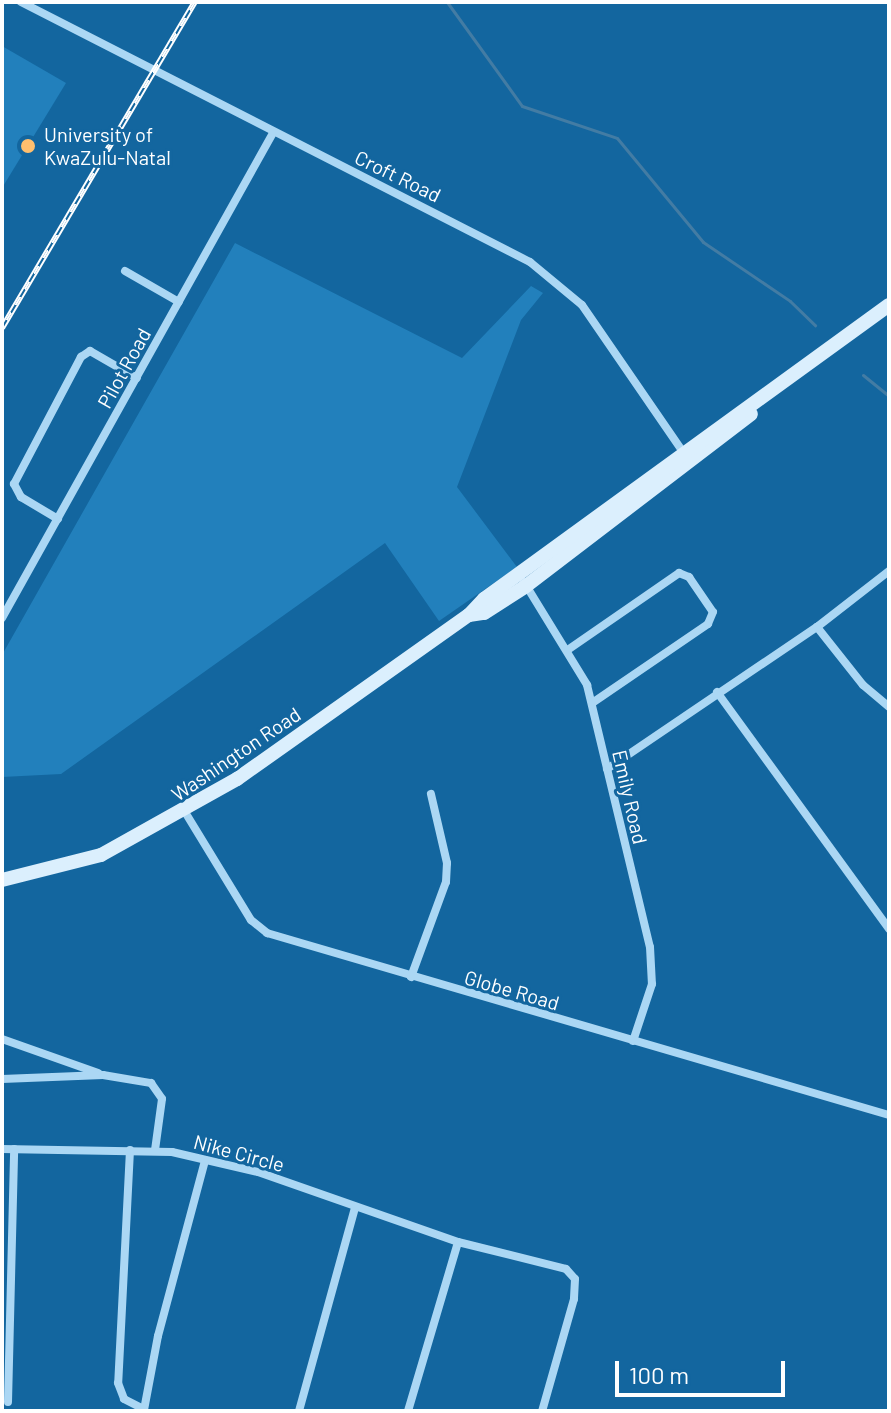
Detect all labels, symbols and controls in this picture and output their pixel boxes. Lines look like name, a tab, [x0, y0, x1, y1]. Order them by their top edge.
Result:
place label: University of KwaZulu-Natal	[44, 122, 171, 169]
marker: University of KwaZulu-Natal	[19, 137, 37, 155]
street label: Croft Road	[351, 145, 445, 207]
street label: Pilot Road	[92, 324, 156, 412]
street label: Washington Road	[167, 702, 305, 806]
street label: Emily Road	[608, 748, 652, 846]
street label: Globe Road	[462, 965, 562, 1015]
street label: Nike Circle	[191, 1129, 287, 1177]
scale bar	[619, 1345, 789, 1395]
text: 100 m	[629, 1360, 689, 1389]

